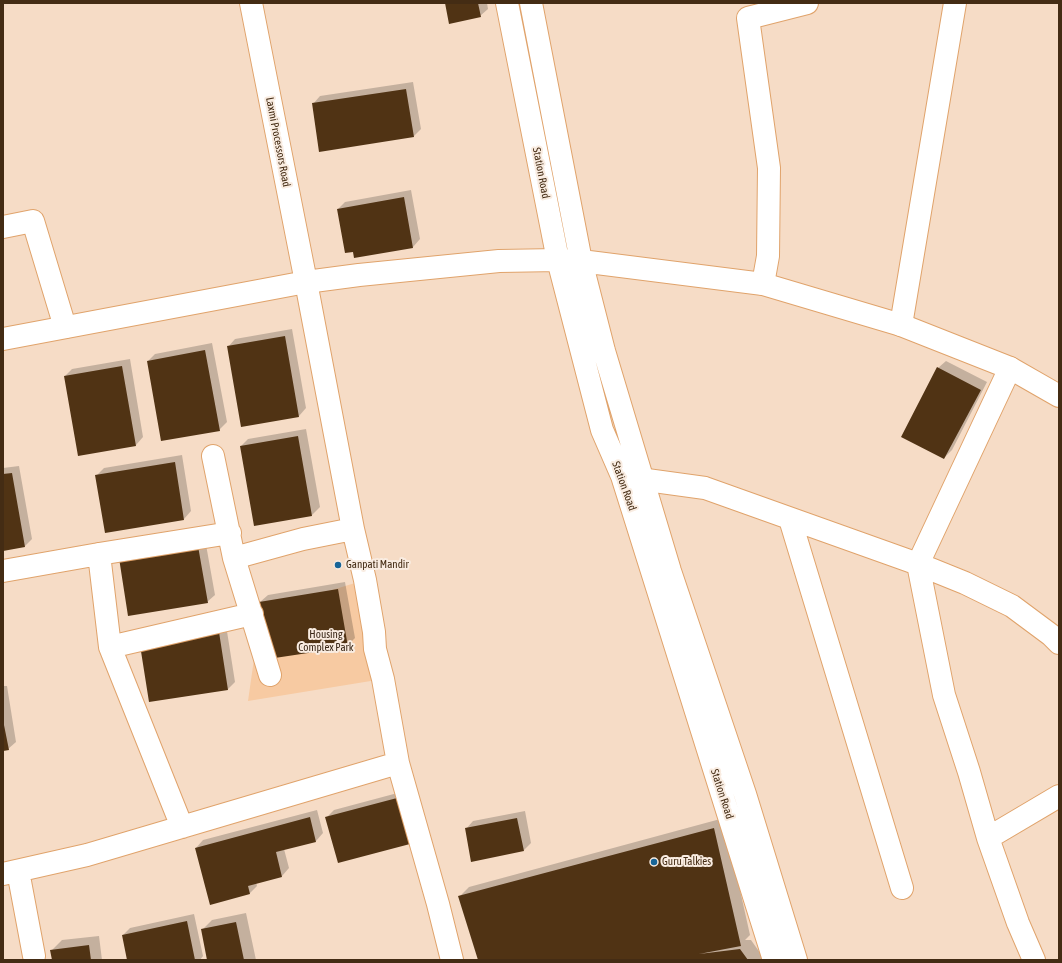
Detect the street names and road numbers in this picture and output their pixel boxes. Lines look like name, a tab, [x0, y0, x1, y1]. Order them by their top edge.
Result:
street label: Laxmi Processors Road	[263, 96, 293, 188]
street label: Station Road	[530, 146, 552, 200]
street label: Station Road	[609, 459, 639, 513]
street label: Station Road	[708, 767, 736, 821]

